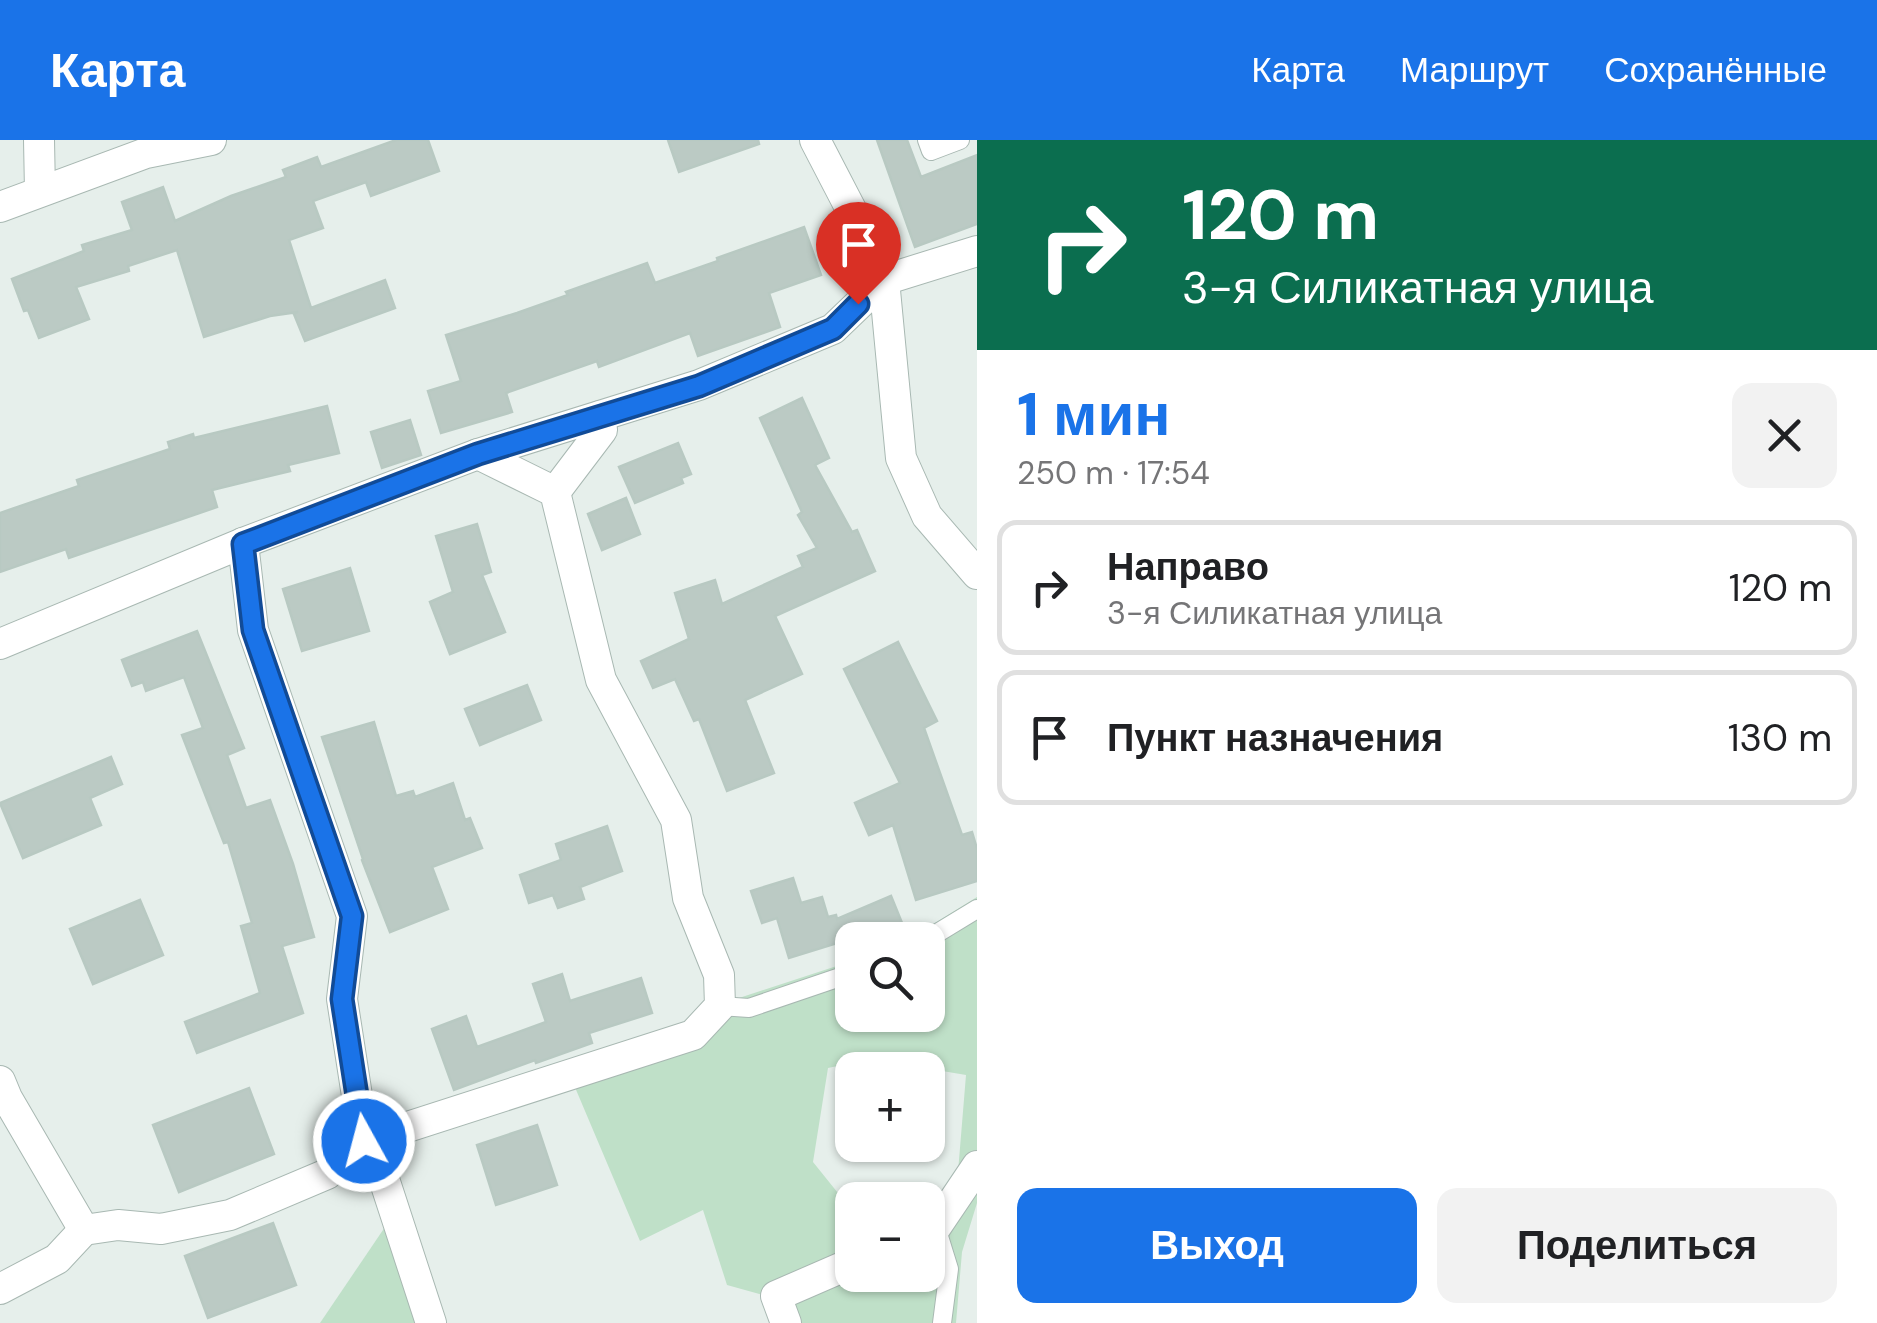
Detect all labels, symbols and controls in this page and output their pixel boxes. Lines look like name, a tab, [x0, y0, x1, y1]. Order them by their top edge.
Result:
text: Карта	[50, 39, 185, 102]
text: Карта	[1251, 47, 1345, 93]
text: Маршрут	[1400, 47, 1549, 93]
text: Сохранённые	[1604, 47, 1827, 93]
text: 120 m	[1182, 170, 1379, 261]
icon: right	[1017, 180, 1147, 310]
pin	[816, 202, 901, 305]
icon: arrive	[831, 217, 886, 272]
text: 3-я Силикатная улица	[1182, 258, 1654, 317]
text: 1 мин	[1017, 375, 1171, 454]
button: close	[1732, 383, 1837, 488]
text: 250 m · 17:54	[1017, 452, 1210, 494]
text: Направо	[1107, 542, 1269, 592]
icon: right	[1022, 560, 1077, 615]
text: 120 m	[1729, 563, 1832, 613]
text: 3-я Силикатная улица	[1107, 592, 1442, 634]
icon: arrive	[1022, 710, 1077, 765]
text: Пункт назначения	[1107, 713, 1443, 763]
text: 130 m	[1728, 713, 1832, 763]
map controls	[835, 922, 945, 1292]
button: search	[835, 922, 945, 1032]
button: +	[835, 1052, 945, 1162]
position arrow	[312, 1089, 416, 1193]
button: −	[835, 1182, 945, 1292]
button: Выход	[1017, 1188, 1417, 1303]
button: Поделиться	[1437, 1188, 1837, 1303]

